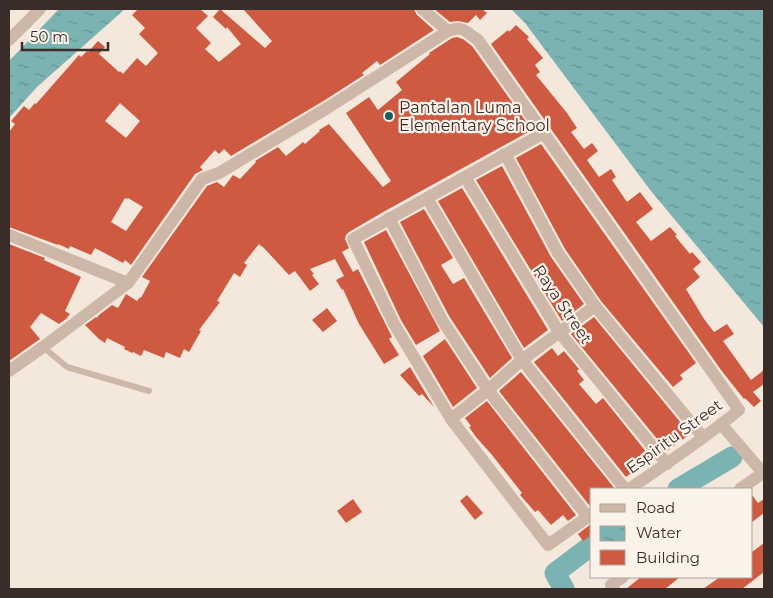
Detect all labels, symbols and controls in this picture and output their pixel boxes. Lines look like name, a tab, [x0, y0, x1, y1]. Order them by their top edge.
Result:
scale bar	[22, 20, 109, 52]
text: 50 m	[30, 27, 68, 46]
place label: Pantalan Luma Elementary School	[399, 98, 550, 135]
marker: Pantalan Luma Elementary School	[383, 110, 395, 122]
street label: Raya Street	[529, 261, 596, 348]
street label: Espiritu Street	[623, 395, 726, 478]
legend	[590, 488, 753, 578]
text: Road	[636, 498, 675, 517]
text: Water	[636, 523, 682, 542]
text: Building	[636, 548, 700, 567]

